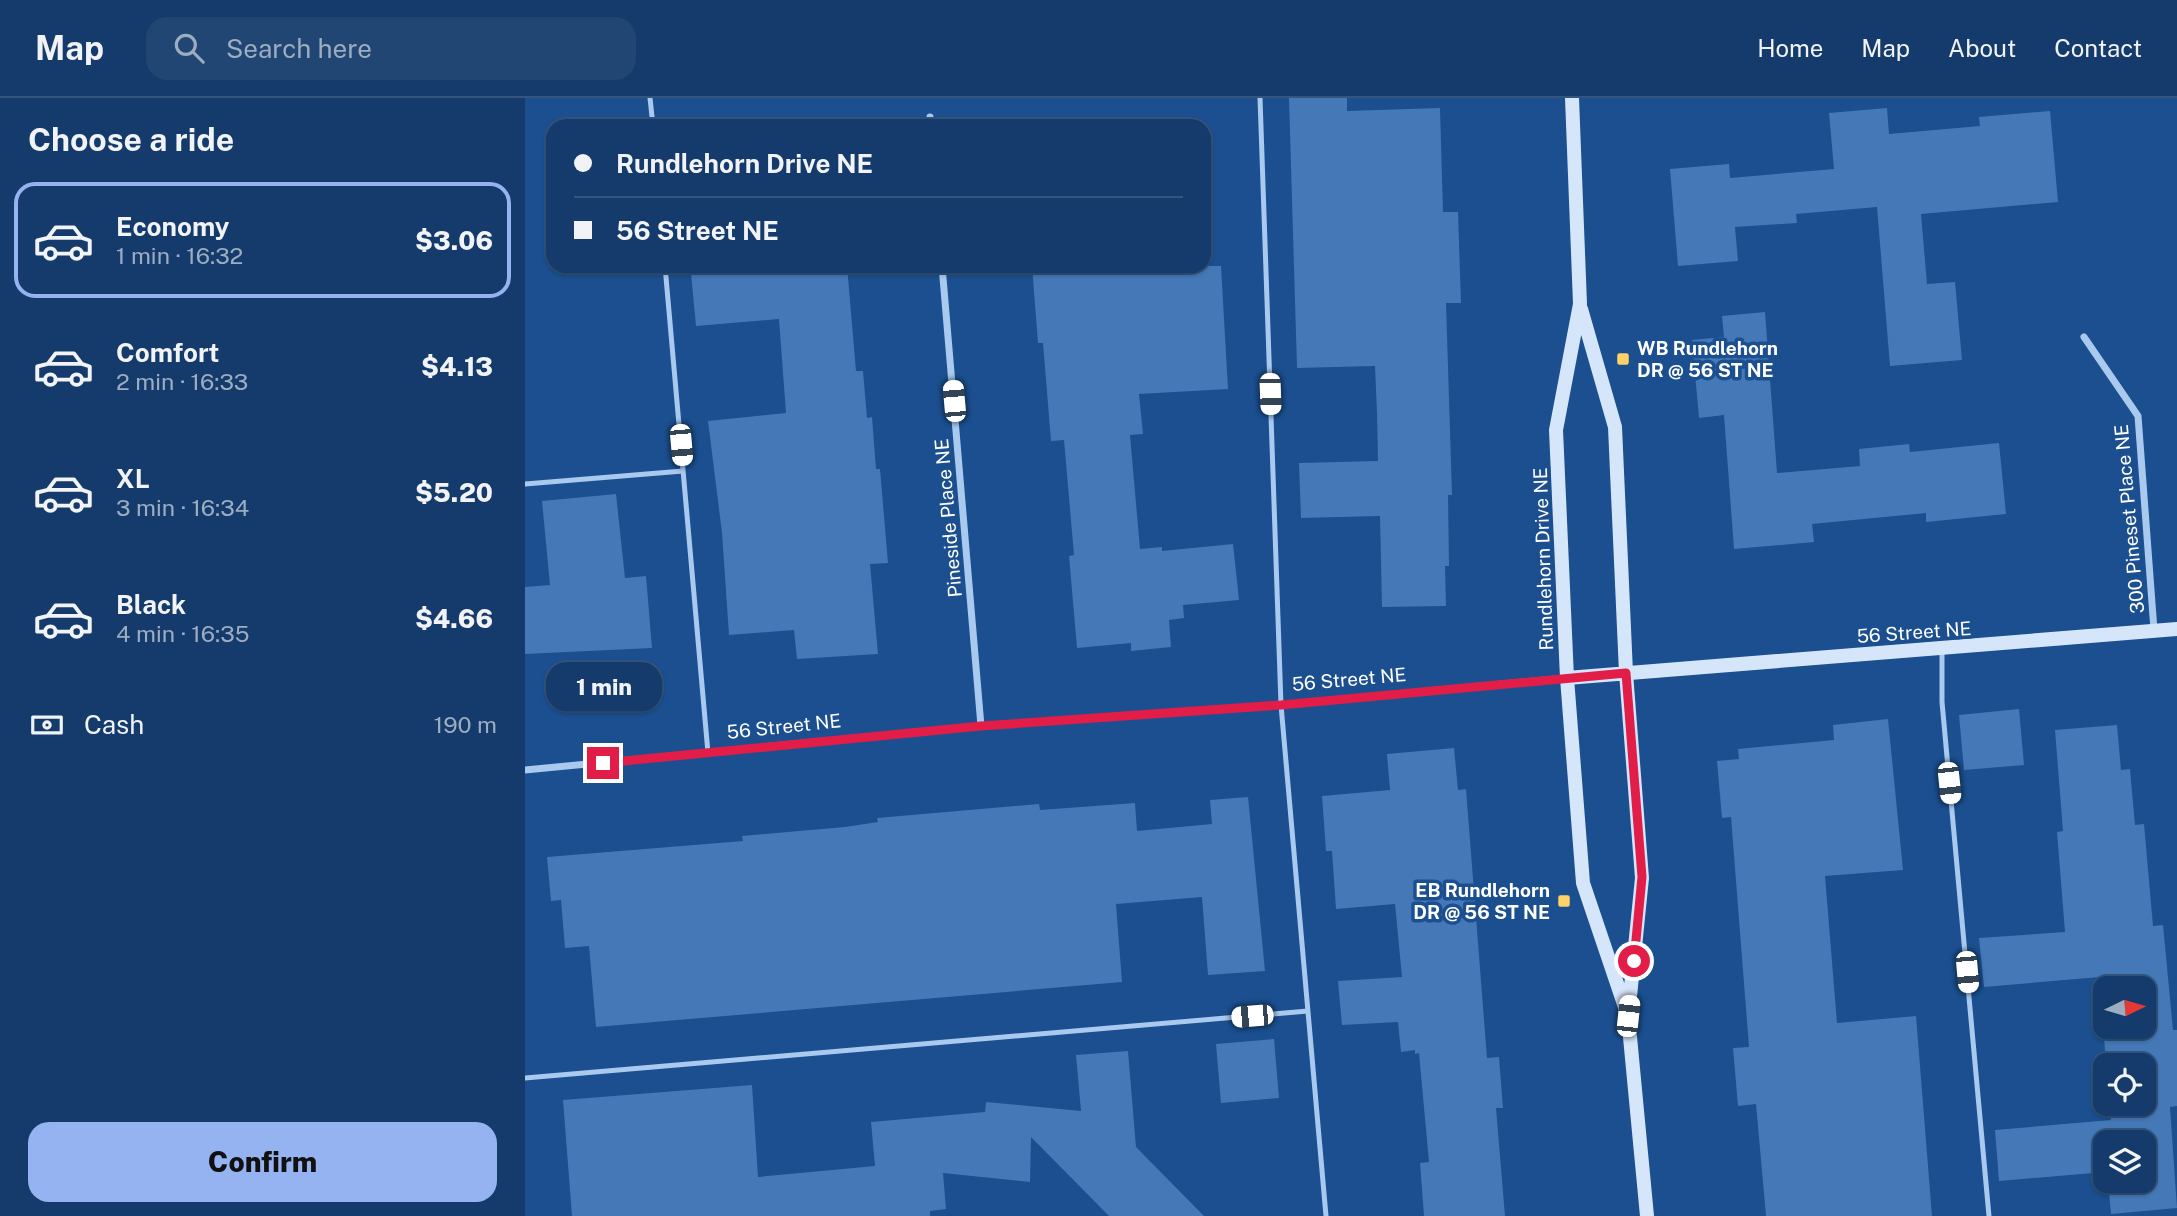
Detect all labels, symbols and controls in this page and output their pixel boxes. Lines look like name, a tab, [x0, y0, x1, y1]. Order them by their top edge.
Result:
search box	[146, 17, 636, 80]
text: Map	[35, 29, 104, 67]
icon: search	[170, 29, 208, 67]
text: Search here	[226, 33, 372, 64]
text: Home	[1757, 34, 1823, 62]
text: Map	[1861, 34, 1910, 62]
text: About	[1948, 34, 2016, 62]
text: Contact	[2054, 34, 2142, 62]
text: Choose a ride	[28, 121, 234, 158]
text: Rundlehorn Drive NE	[616, 148, 873, 179]
icon: car	[32, 209, 95, 272]
text: Economy	[116, 211, 229, 242]
text: 56 Street NE	[616, 215, 779, 246]
text: $3.06	[415, 225, 493, 256]
text: 1 min · 16:32	[116, 242, 243, 269]
icon: car	[32, 335, 95, 398]
text: Comfort	[116, 337, 219, 368]
place label: WB Rundlehorn DR @ 56 ST NE	[1637, 337, 1778, 381]
text: $4.13	[421, 351, 493, 382]
marker: WB Rundlehorn DR @ 56 ST NE	[1615, 351, 1631, 367]
text: 2 min · 16:33	[116, 368, 248, 395]
car	[1259, 373, 1282, 415]
car	[942, 379, 967, 423]
car	[669, 423, 694, 467]
street label: 300 Pineset Place NE	[2110, 423, 2148, 615]
street label: Pineside Place NE	[930, 438, 966, 598]
icon: car	[32, 461, 95, 524]
text: XL	[116, 463, 150, 494]
street label: Rundlehorn Drive NE	[1529, 467, 1557, 651]
text: $5.20	[415, 477, 493, 508]
text: 3 min · 16:34	[116, 494, 249, 521]
icon: car	[32, 587, 95, 650]
text: Black	[116, 589, 186, 620]
text: $4.66	[415, 603, 493, 634]
street label: 56 Street NE	[1856, 617, 1972, 647]
text: 4 min · 16:35	[116, 620, 249, 647]
callout: 1 min	[545, 662, 661, 710]
street label: 56 Street NE	[1291, 663, 1407, 695]
text: 1 min	[576, 673, 632, 700]
icon: cash	[28, 706, 66, 744]
text: Cash	[84, 709, 144, 740]
street label: 56 Street NE	[726, 709, 842, 743]
text: 190 m	[434, 711, 497, 738]
route end	[587, 747, 619, 779]
car	[1937, 761, 1962, 805]
place label: EB Rundlehorn DR @ 56 ST NE	[1413, 879, 1550, 923]
marker: EB Rundlehorn DR @ 56 ST NE	[1556, 893, 1572, 909]
route start	[1618, 945, 1650, 977]
car	[1955, 950, 1980, 994]
north arrow	[2093, 976, 2156, 1040]
map controls	[2093, 976, 2156, 1193]
car	[1616, 994, 1641, 1038]
car	[1231, 1004, 1274, 1028]
button: locate	[2093, 1053, 2156, 1116]
button: Confirm	[28, 1122, 497, 1202]
button: layers	[2093, 1130, 2156, 1193]

